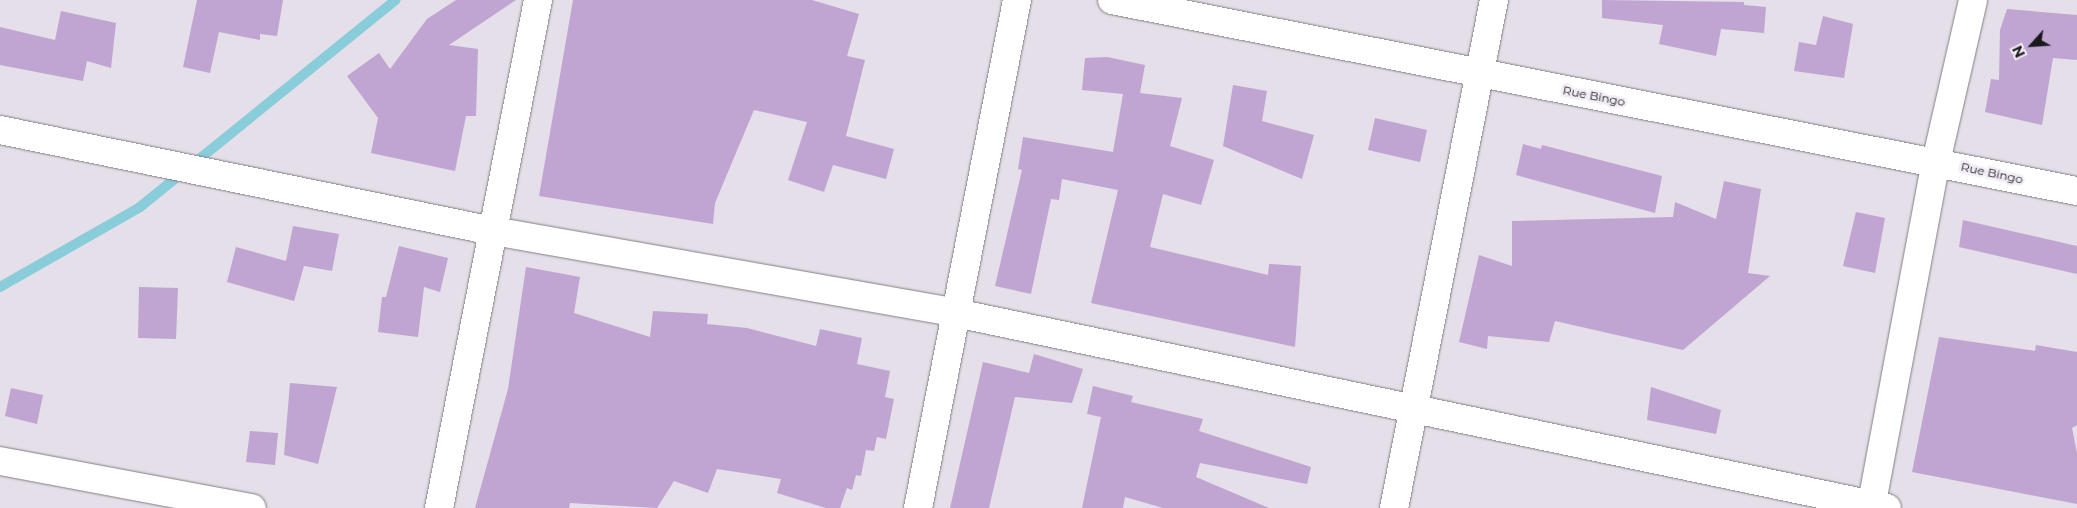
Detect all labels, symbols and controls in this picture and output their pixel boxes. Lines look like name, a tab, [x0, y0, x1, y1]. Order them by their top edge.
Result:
north arrow	[2007, 20, 2057, 70]
text: N	[2008, 43, 2029, 61]
street label: Rue Bingo	[1562, 83, 1626, 109]
street label: Rue Bingo	[1960, 159, 2024, 187]

